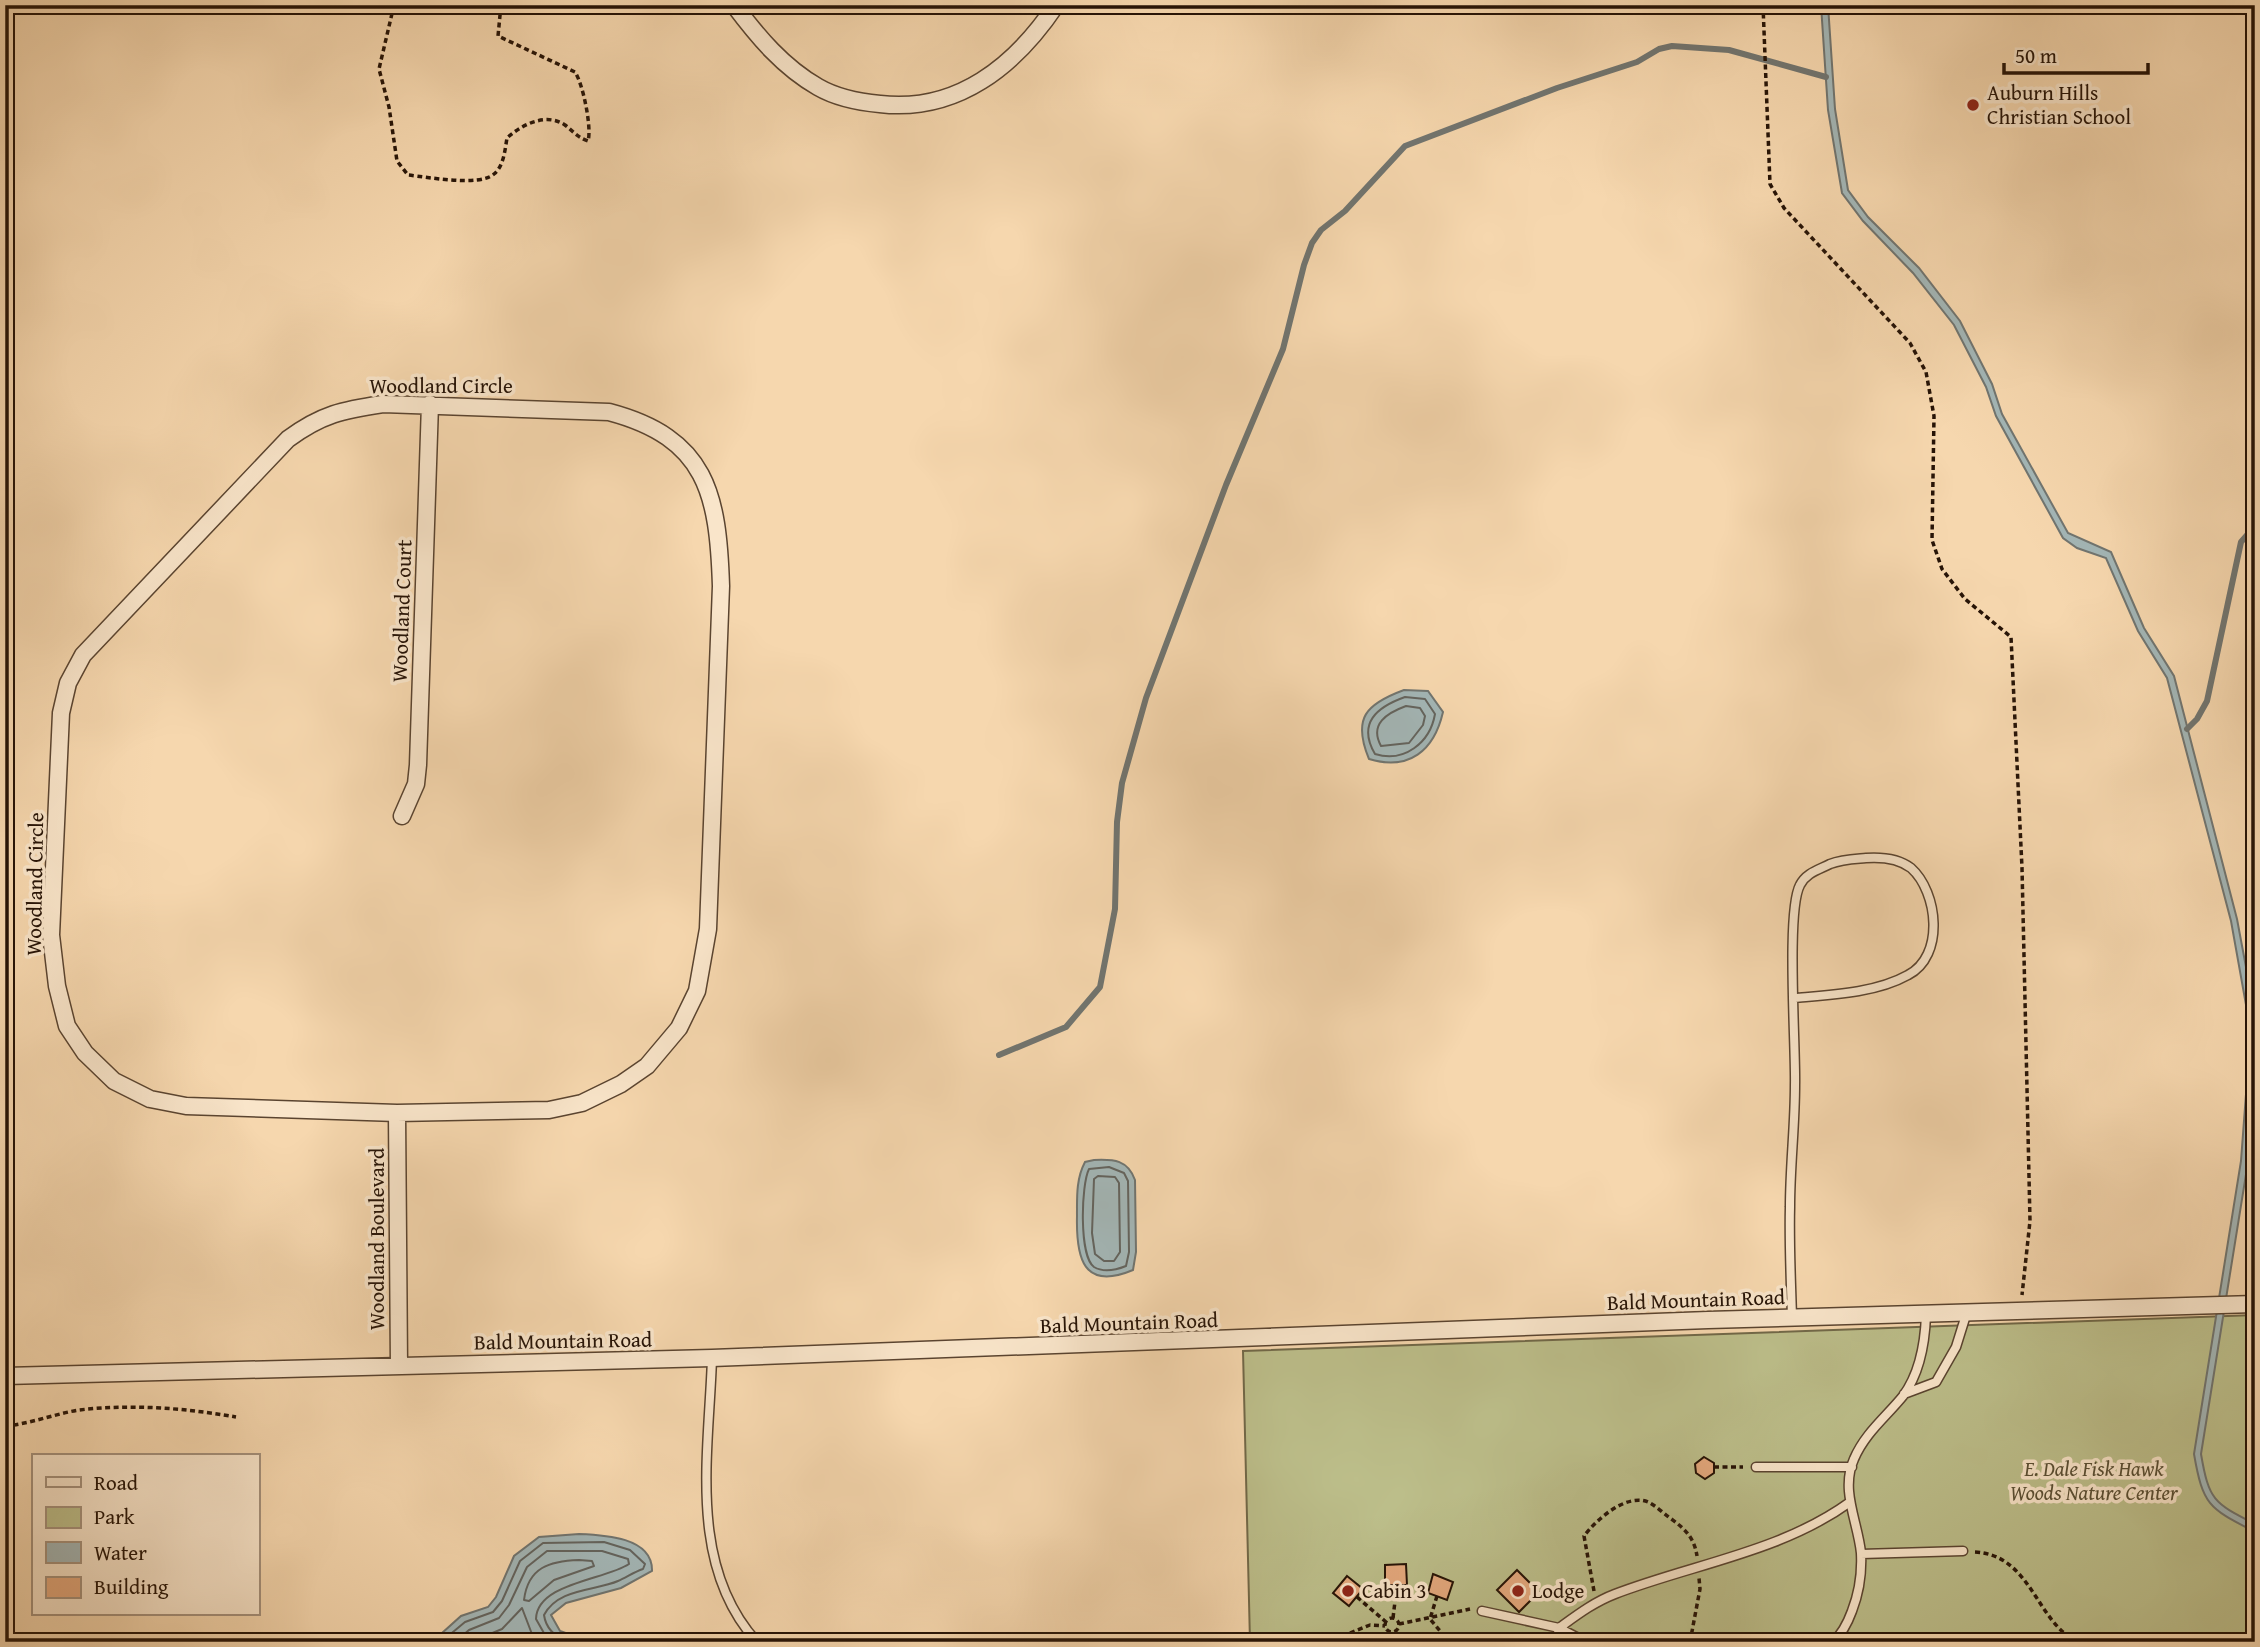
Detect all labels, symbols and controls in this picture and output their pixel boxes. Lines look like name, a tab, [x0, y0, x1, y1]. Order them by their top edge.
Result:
scale bar	[2004, 32, 2148, 76]
text: 50 m	[2015, 40, 2057, 71]
place label: Auburn Hills Christian School	[1987, 77, 2131, 132]
marker: Auburn Hills Christian School	[1965, 97, 1981, 113]
street label: Woodland Circle	[369, 370, 513, 401]
street label: Woodland Court	[384, 539, 420, 683]
street label: Woodland Circle	[18, 812, 51, 956]
street label: Woodland Boulevard	[361, 1147, 392, 1330]
street label: Bald Mountain Road	[1606, 1281, 1786, 1318]
street label: Bald Mountain Road	[1039, 1304, 1219, 1341]
street label: Bald Mountain Road	[474, 1323, 653, 1358]
park label: E. Dale Fisk Hawk Woods Nature Center	[2010, 1453, 2179, 1508]
legend	[32, 1454, 259, 1616]
text: Road	[94, 1467, 139, 1498]
text: Park	[94, 1501, 135, 1532]
text: Water	[94, 1537, 147, 1568]
text: Building	[94, 1571, 169, 1602]
place label: Cabin 3	[1362, 1575, 1427, 1606]
place label: Lodge	[1532, 1575, 1585, 1606]
marker: Cabin 3	[1340, 1583, 1356, 1599]
marker: Lodge	[1510, 1583, 1526, 1599]

